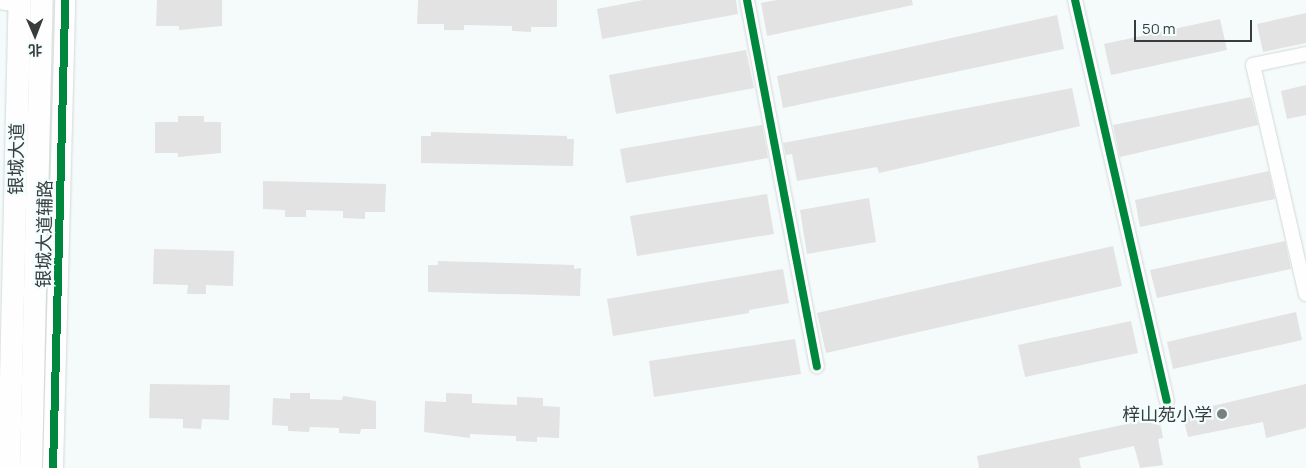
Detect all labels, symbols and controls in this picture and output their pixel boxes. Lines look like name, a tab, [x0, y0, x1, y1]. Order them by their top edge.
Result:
north arrow	[10, 10, 60, 60]
scale bar	[1136, 10, 1254, 42]
text: 50 m	[1142, 18, 1176, 39]
text: 北	[28, 41, 42, 60]
street label: 银城大道	[5, 123, 27, 195]
street label: 银城大道辅路	[32, 180, 56, 288]
place label: 梓山苑小学	[1122, 403, 1212, 425]
marker: 梓山苑小学	[1216, 408, 1228, 420]

